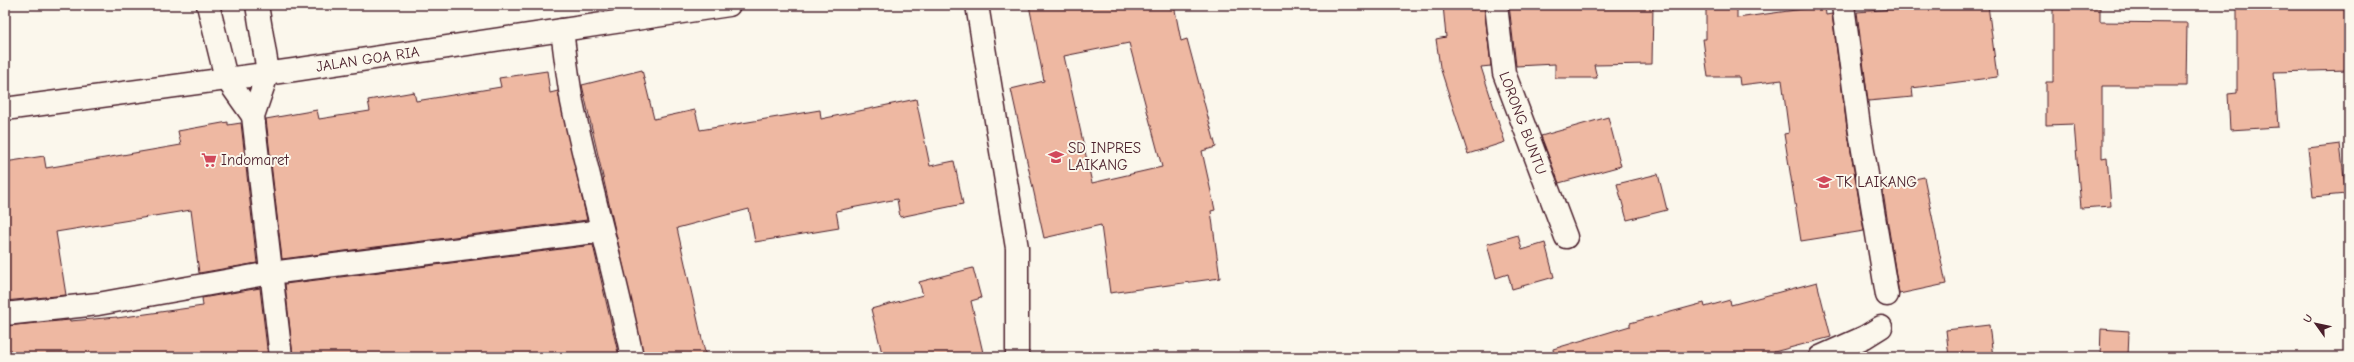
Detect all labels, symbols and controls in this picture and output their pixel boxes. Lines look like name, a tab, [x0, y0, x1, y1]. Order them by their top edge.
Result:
street label: JALAN GOA RIA	[315, 42, 421, 76]
street label: LORONG BUNTU	[1495, 69, 1551, 177]
place label: SD INPRES LAIKANG	[1068, 139, 1141, 174]
school or university icon: SD INPRES LAIKANG	[1047, 148, 1065, 166]
supermarket icon: Indomaret	[200, 151, 218, 169]
place label: Indomaret	[221, 151, 289, 169]
school or university icon: TK LAIKANG	[1815, 173, 1833, 191]
place label: TK LAIKANG	[1836, 173, 1917, 191]
north arrow	[2296, 304, 2336, 344]
text: U	[2301, 312, 2315, 325]

